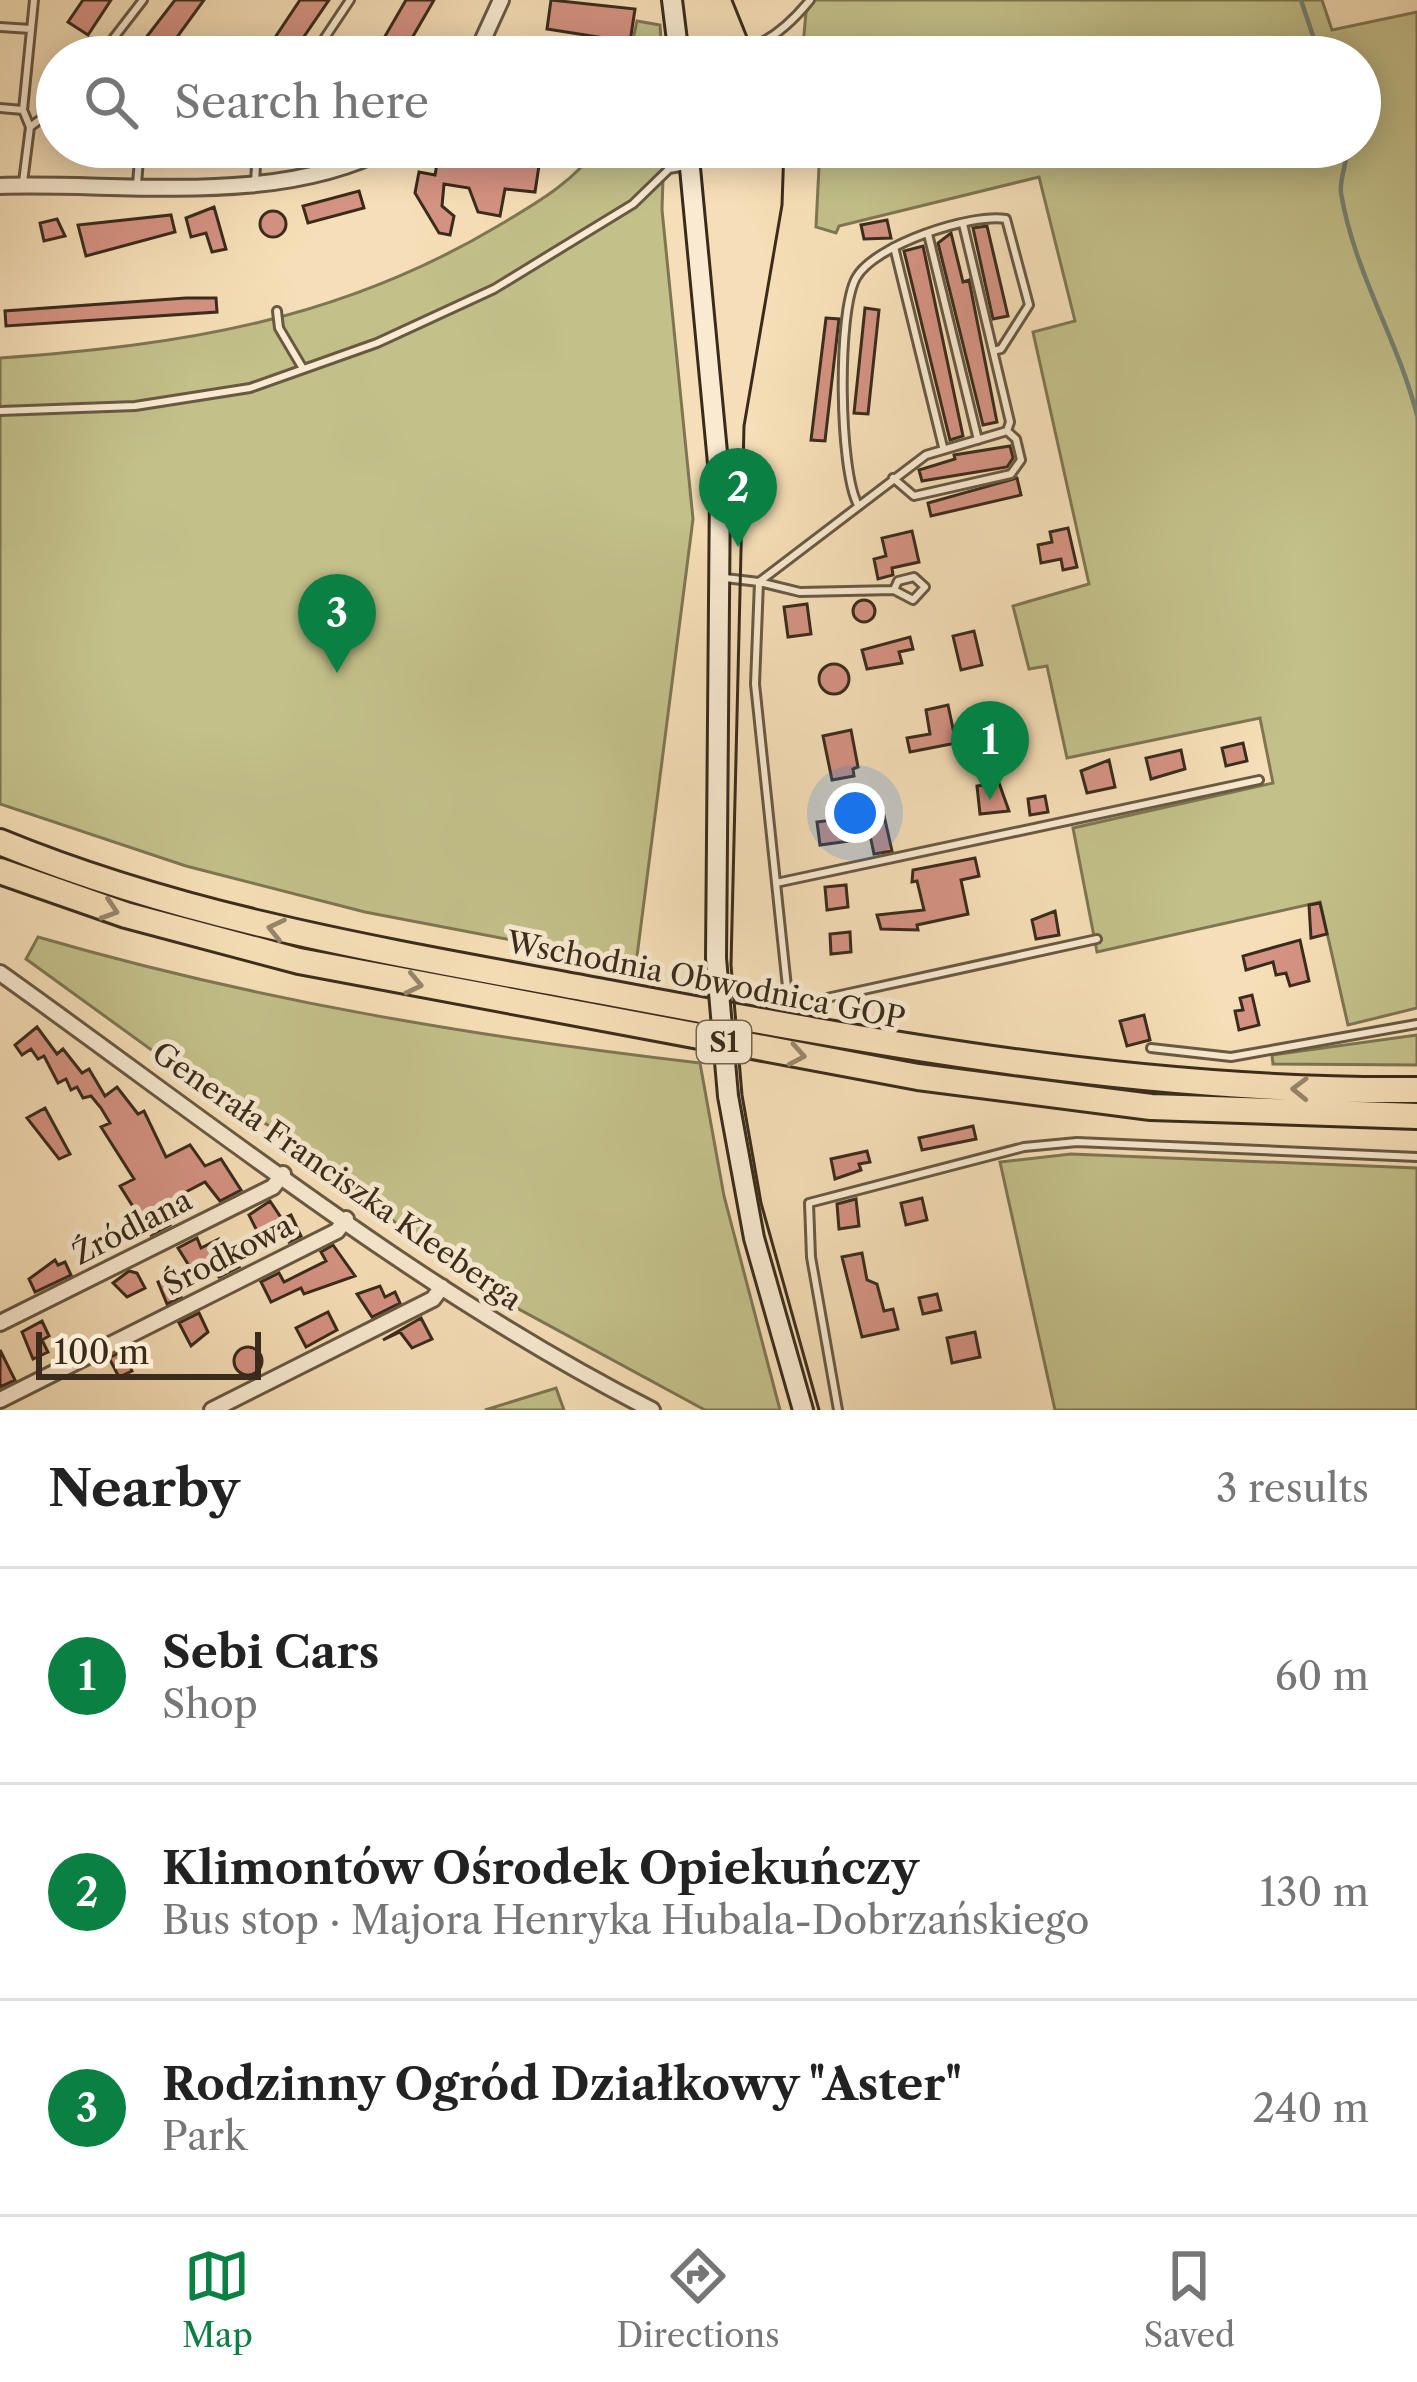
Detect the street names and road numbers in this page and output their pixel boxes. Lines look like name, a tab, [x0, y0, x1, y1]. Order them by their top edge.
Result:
street label: Wschodnia Obwodnica GOP	[503, 923, 908, 1037]
road number: S1	[697, 1021, 751, 1063]
street label: Generała Franciszka Kleeberga	[145, 1034, 529, 1318]
street label: Źródlana	[66, 1181, 198, 1273]
street label: Środkowa	[157, 1207, 299, 1303]

